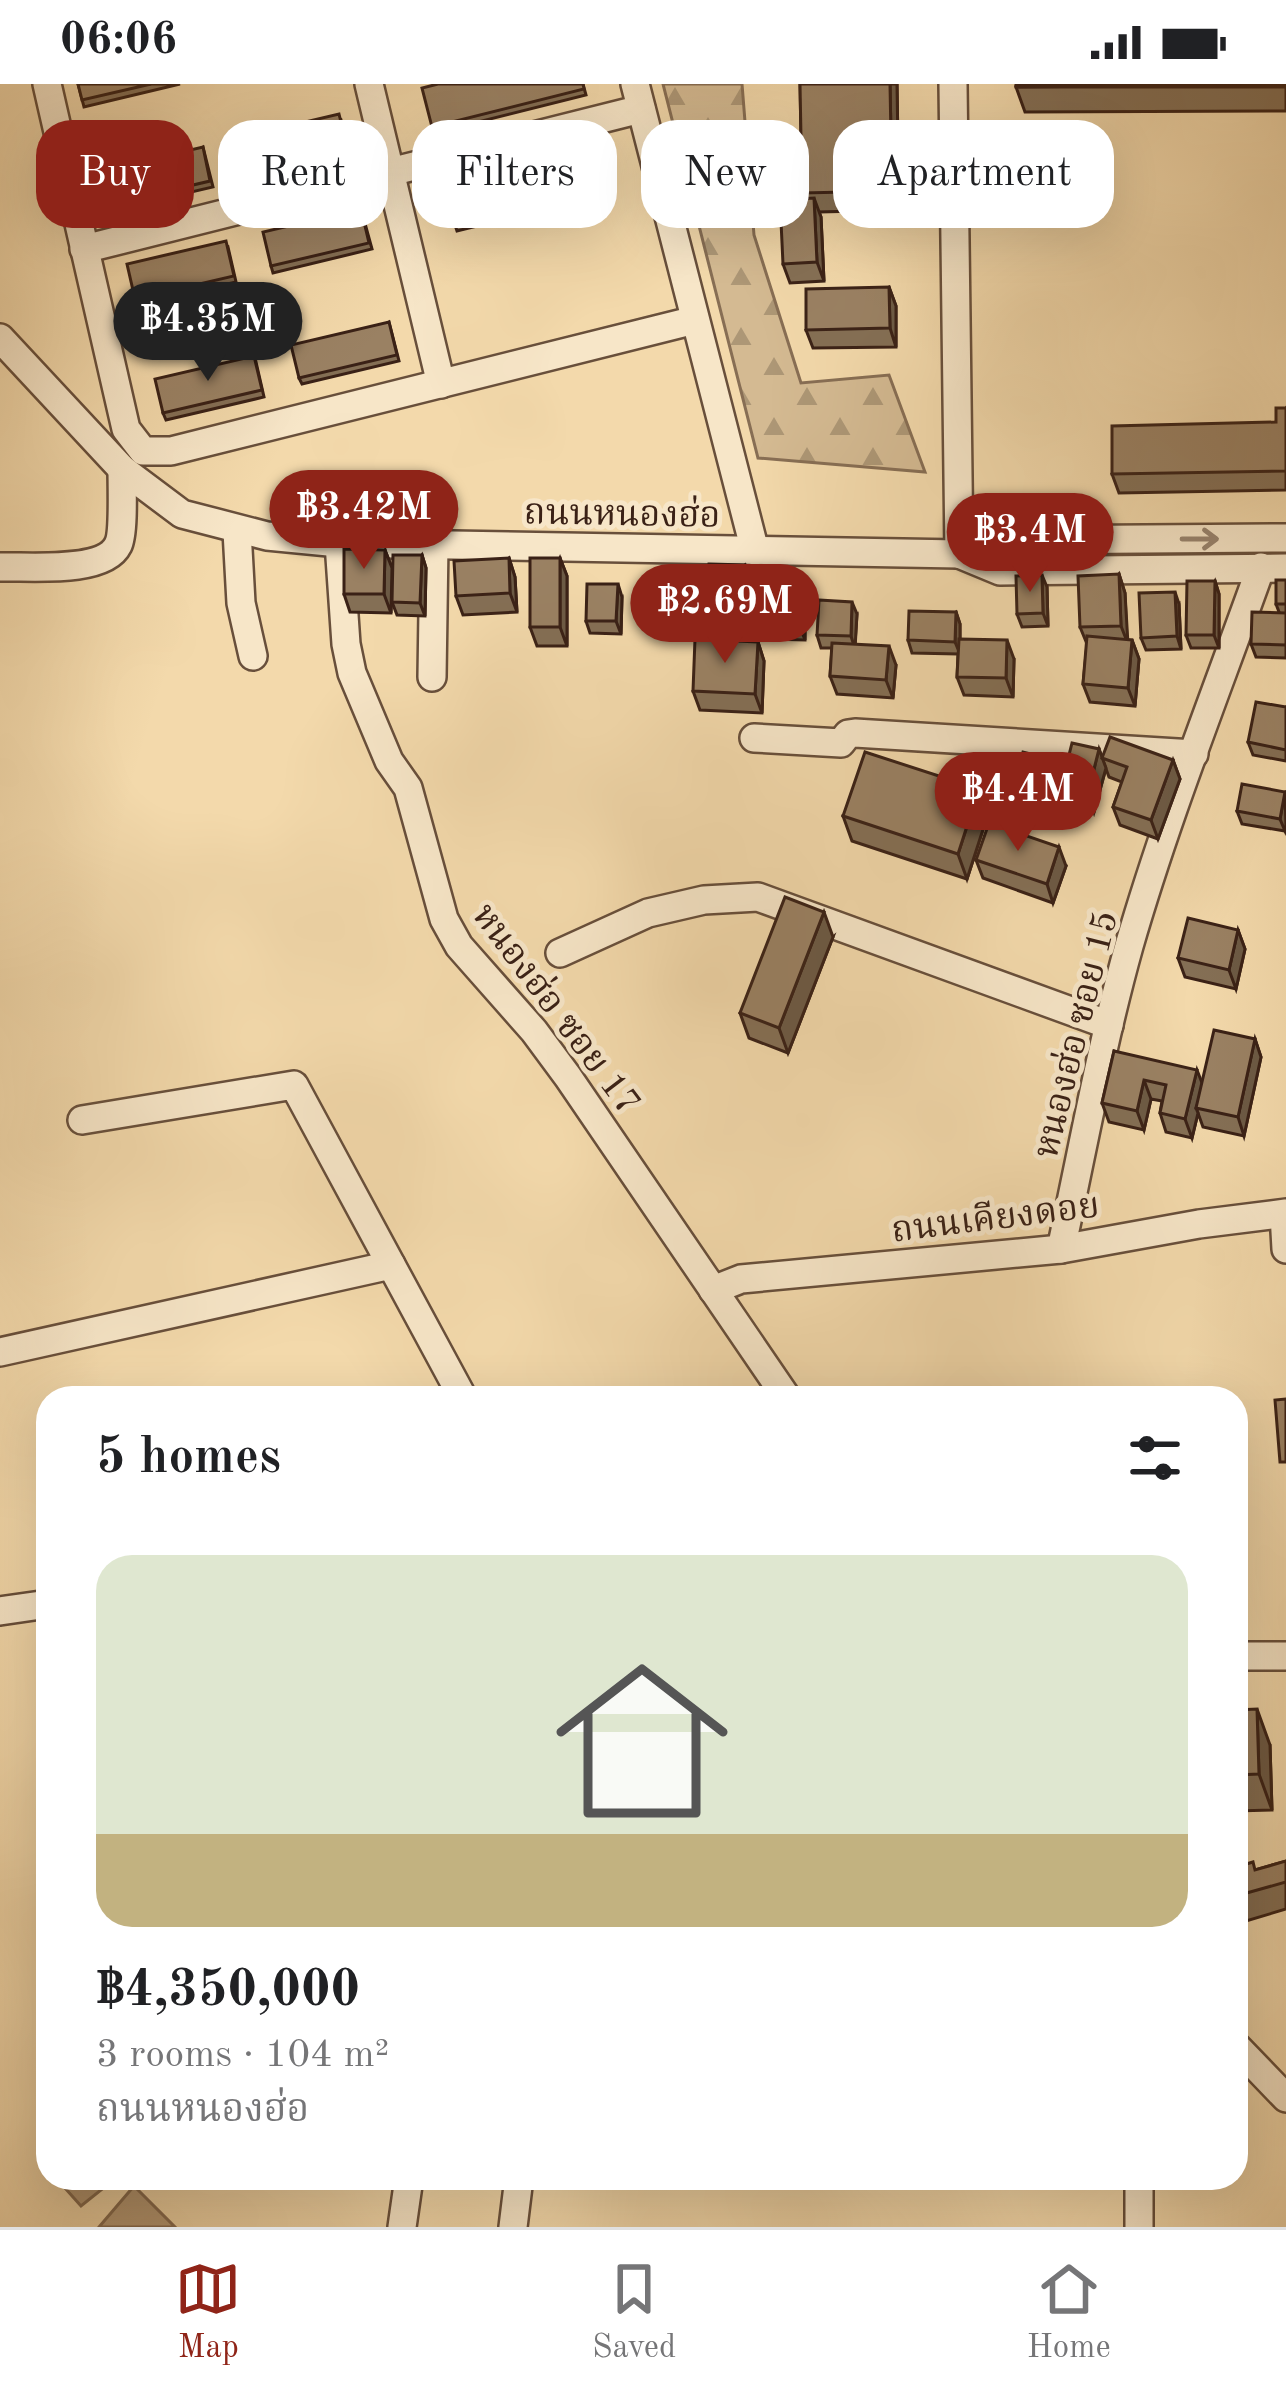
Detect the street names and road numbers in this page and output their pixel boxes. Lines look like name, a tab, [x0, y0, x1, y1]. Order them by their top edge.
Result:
street label: ถนนหนองฮ่อ	[523, 491, 721, 536]
street label: หนองฮ่อ ซอย 17	[464, 895, 649, 1122]
street label: หนองฮ่อ ซอย 15	[1025, 906, 1126, 1162]
street label: ถนนเคียงดอย	[889, 1186, 1102, 1251]

